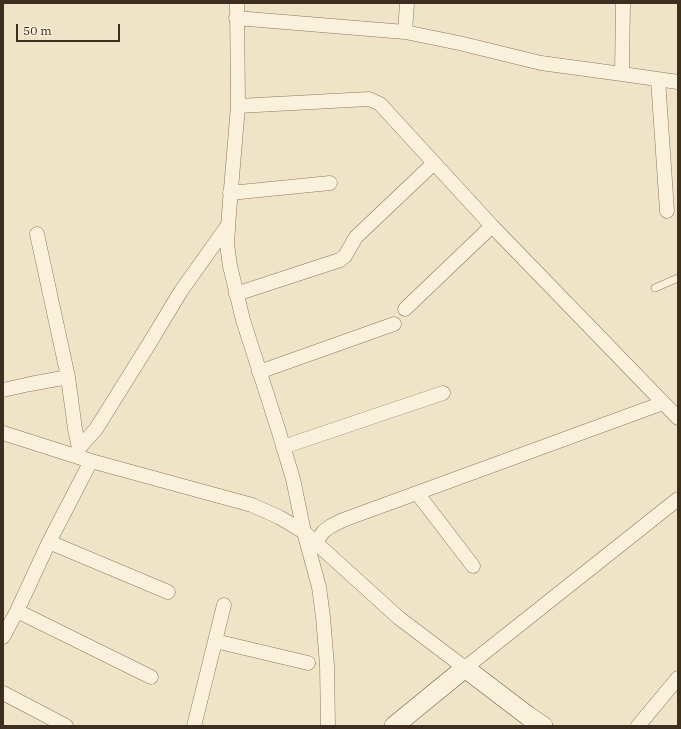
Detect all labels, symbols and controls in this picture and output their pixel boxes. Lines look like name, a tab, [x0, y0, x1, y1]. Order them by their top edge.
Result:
scale bar	[18, 16, 122, 42]
text: 50 m	[23, 23, 52, 38]

